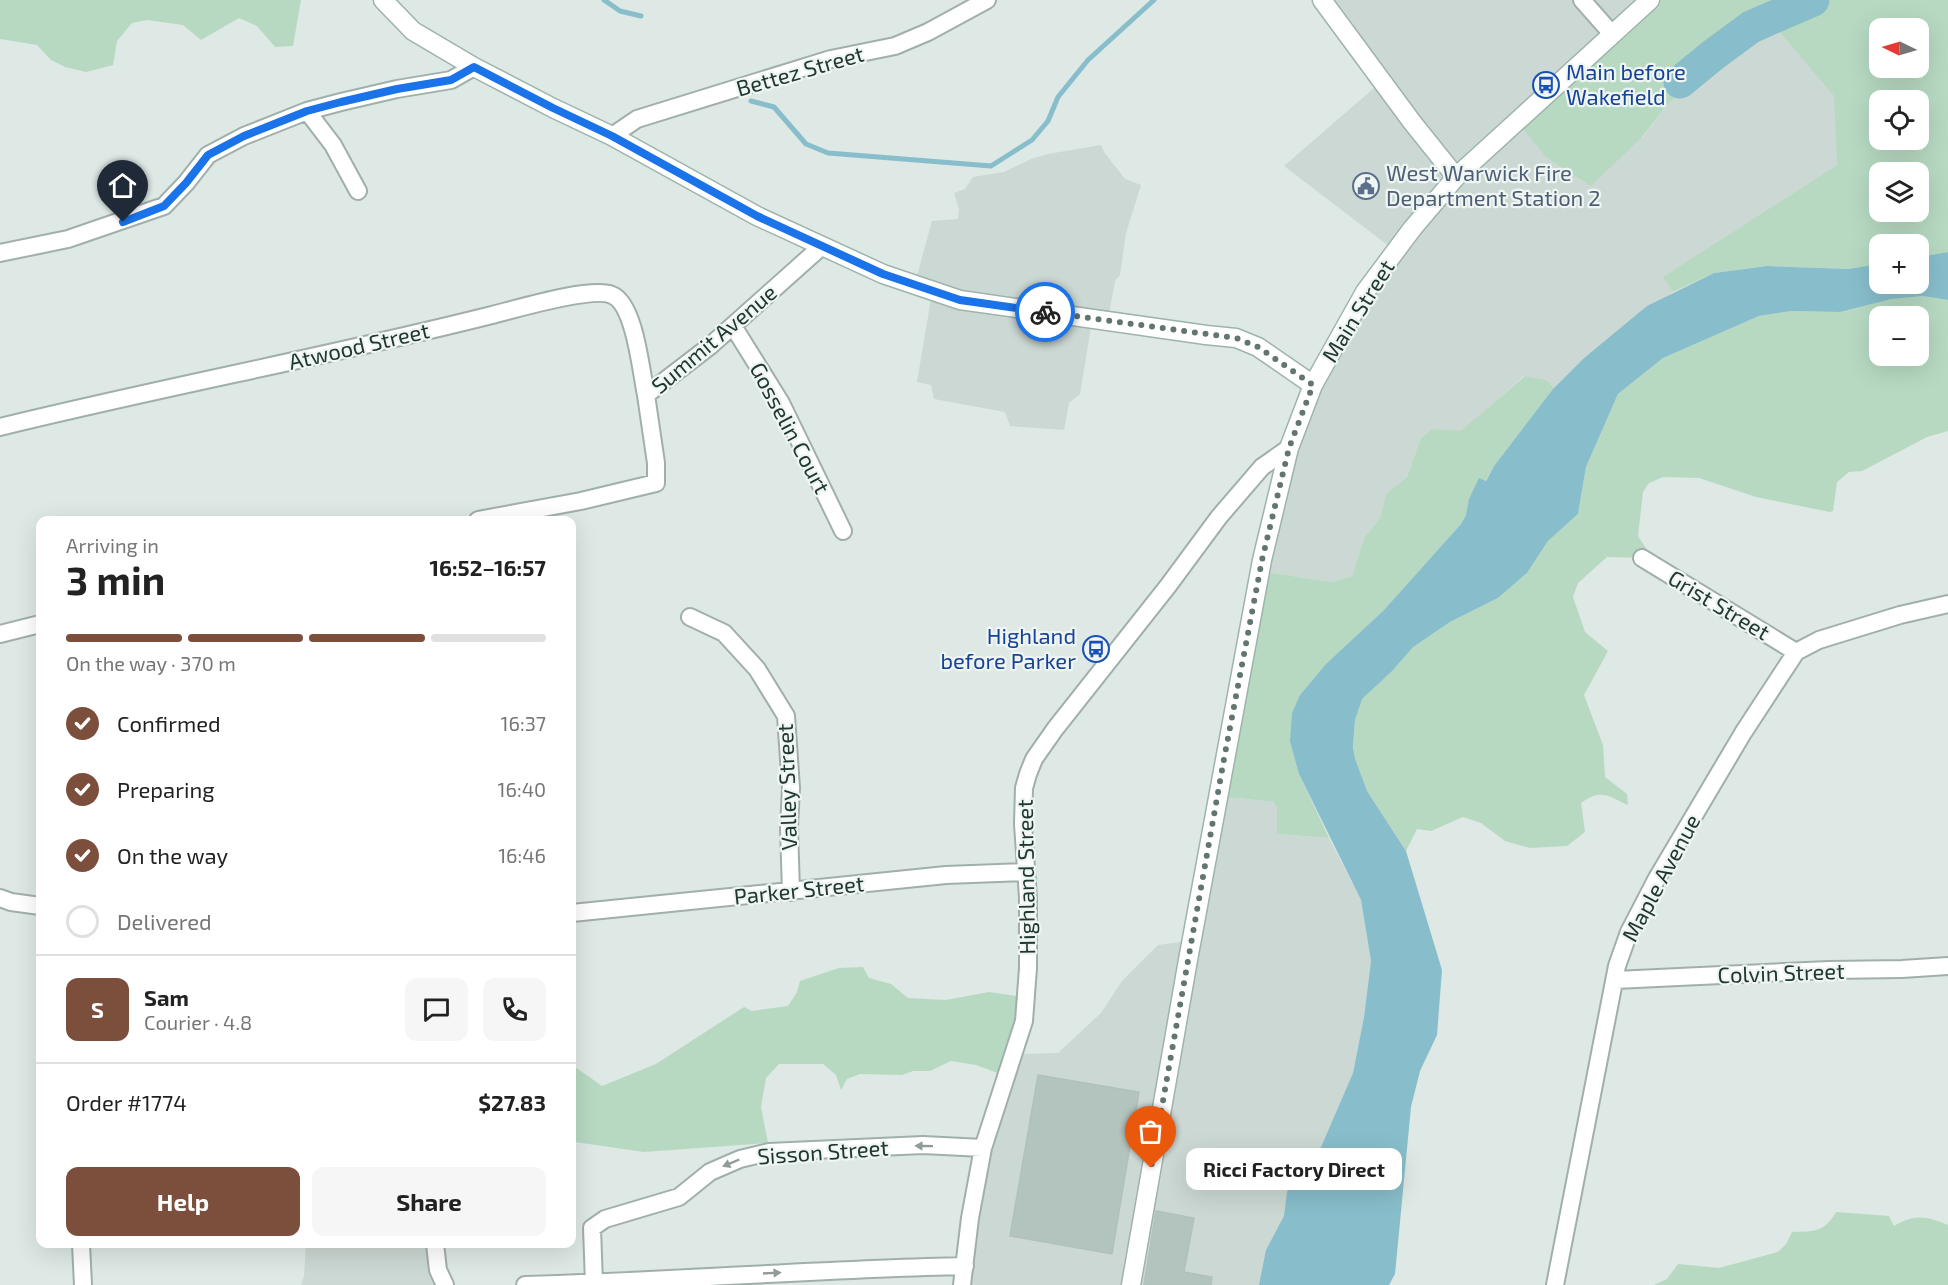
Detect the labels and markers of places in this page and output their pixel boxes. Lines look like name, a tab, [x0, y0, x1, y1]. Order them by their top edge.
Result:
place label: Main before Wakefield	[1566, 58, 1686, 109]
bus stop icon: Main before Wakefield	[1531, 70, 1561, 100]
place label: West Warwick Fire Department Station 2	[1386, 159, 1601, 210]
pin	[97, 160, 148, 222]
public building icon: West Warwick Fire Department Station 2	[1351, 171, 1381, 201]
place label: Highland before Parker	[940, 622, 1076, 673]
bus stop icon: Highland before Parker	[1081, 634, 1111, 664]
pin	[1125, 1106, 1176, 1168]
callout: Ricci Factory Direct	[1187, 1147, 1403, 1189]

